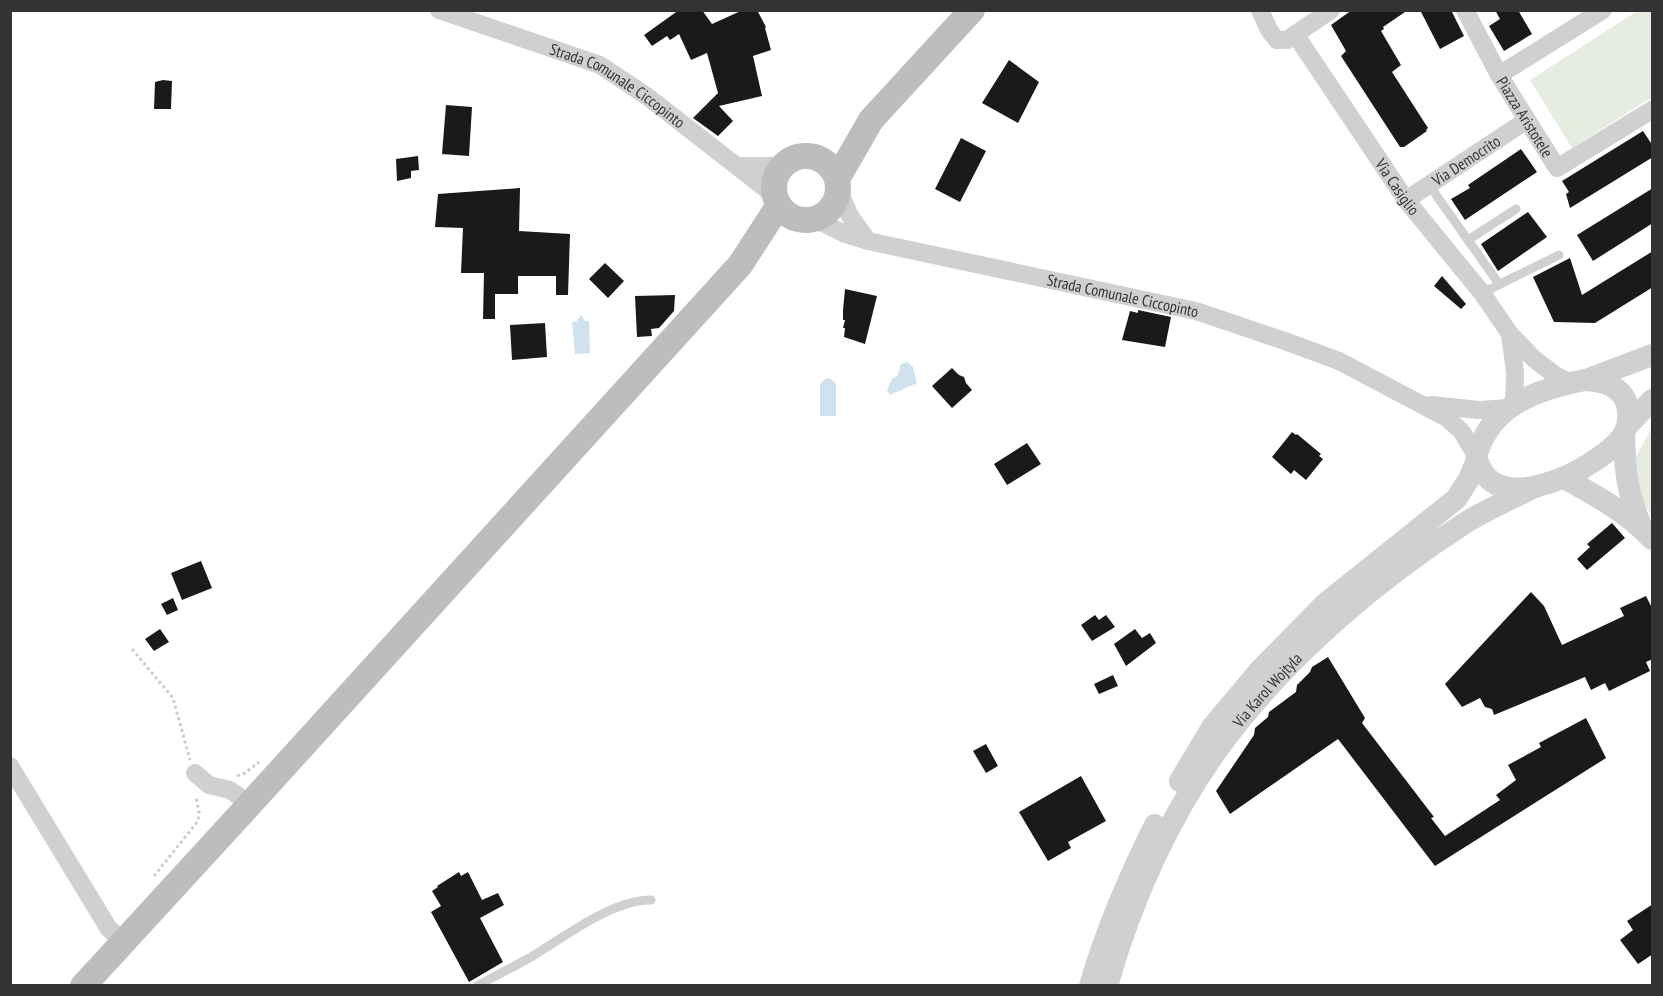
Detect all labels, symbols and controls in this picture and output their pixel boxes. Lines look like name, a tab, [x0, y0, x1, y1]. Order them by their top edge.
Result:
street label: Strada Comunale Ciccopinto	[547, 39, 689, 132]
street label: Piazza Aristotele	[1492, 73, 1558, 161]
street label: Via Democrito	[1427, 130, 1504, 191]
street label: Via Casiglio	[1371, 154, 1424, 219]
street label: Strada Comunale Ciccopinto	[1045, 269, 1200, 321]
street label: Via Karol Wojtyla	[1228, 648, 1306, 732]

